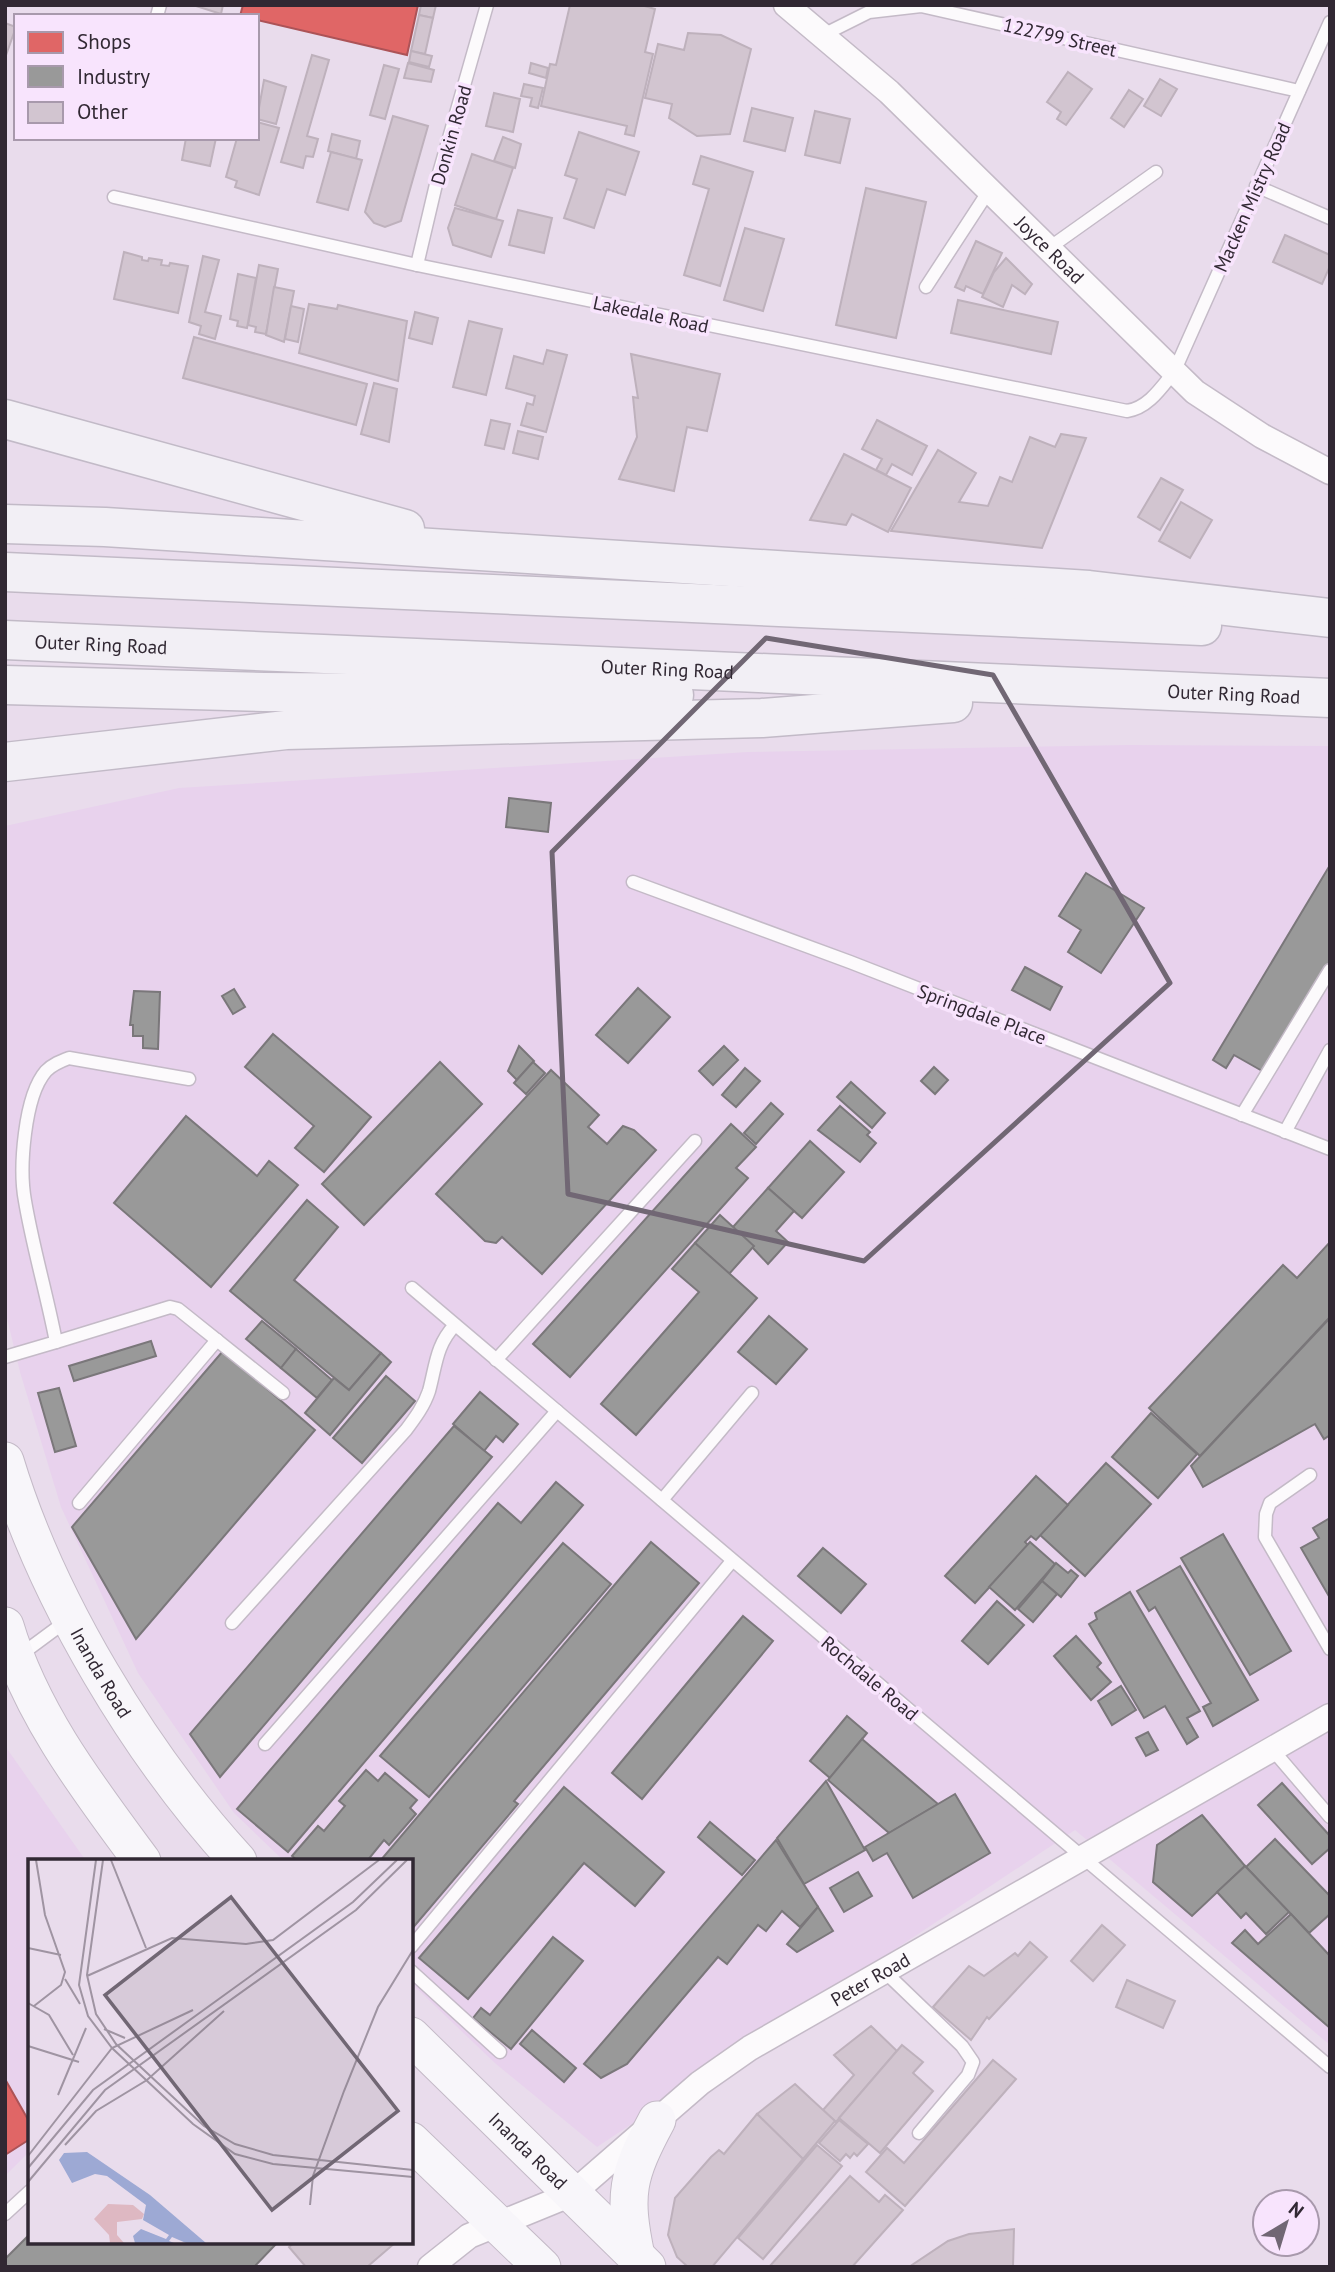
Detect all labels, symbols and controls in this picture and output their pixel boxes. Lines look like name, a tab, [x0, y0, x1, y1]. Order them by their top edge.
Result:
street label: 122799 Street	[1001, 12, 1120, 62]
legend	[14, 14, 259, 140]
text: Shops	[77, 28, 131, 55]
text: Industry	[77, 63, 150, 90]
street label: Donkin Road	[425, 82, 477, 188]
text: Other	[77, 98, 128, 125]
street label: Macken Mistry Road	[1208, 118, 1296, 276]
street label: Joyce Road	[1010, 210, 1089, 289]
street label: Lakedale Road	[591, 290, 711, 338]
street label: Outer Ring Road	[34, 629, 168, 659]
street label: Outer Ring Road	[600, 654, 734, 684]
street label: Outer Ring Road	[1167, 679, 1301, 709]
street label: Springdale Place	[914, 978, 1050, 1050]
street label: Inanda Road	[65, 1623, 137, 1722]
street label: Rochdale Road	[816, 1630, 924, 1726]
inset map	[28, 1859, 413, 2244]
street label: Peter Road	[826, 1947, 914, 2011]
street label: Inanda Road	[484, 2107, 573, 2195]
north arrow	[1251, 2188, 1321, 2258]
text: N	[1284, 2196, 1309, 2223]

